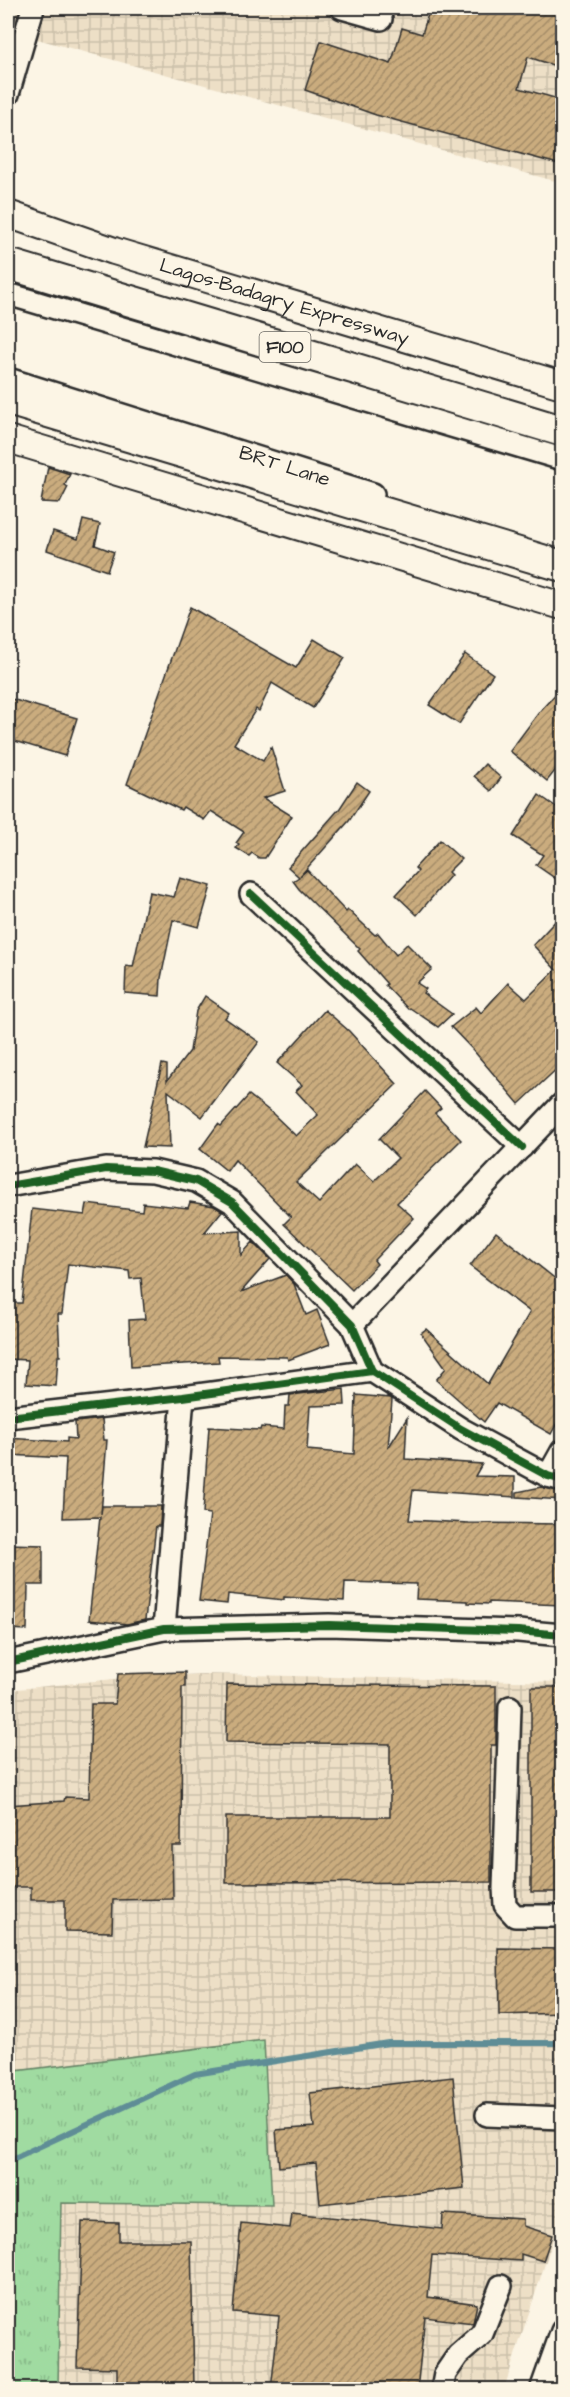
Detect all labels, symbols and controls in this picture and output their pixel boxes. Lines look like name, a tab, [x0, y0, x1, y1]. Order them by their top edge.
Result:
street label: Lagos-Badagry Expressway	[156, 251, 412, 353]
road number: F100	[260, 332, 310, 362]
street label: BRT Lane	[236, 439, 334, 494]

